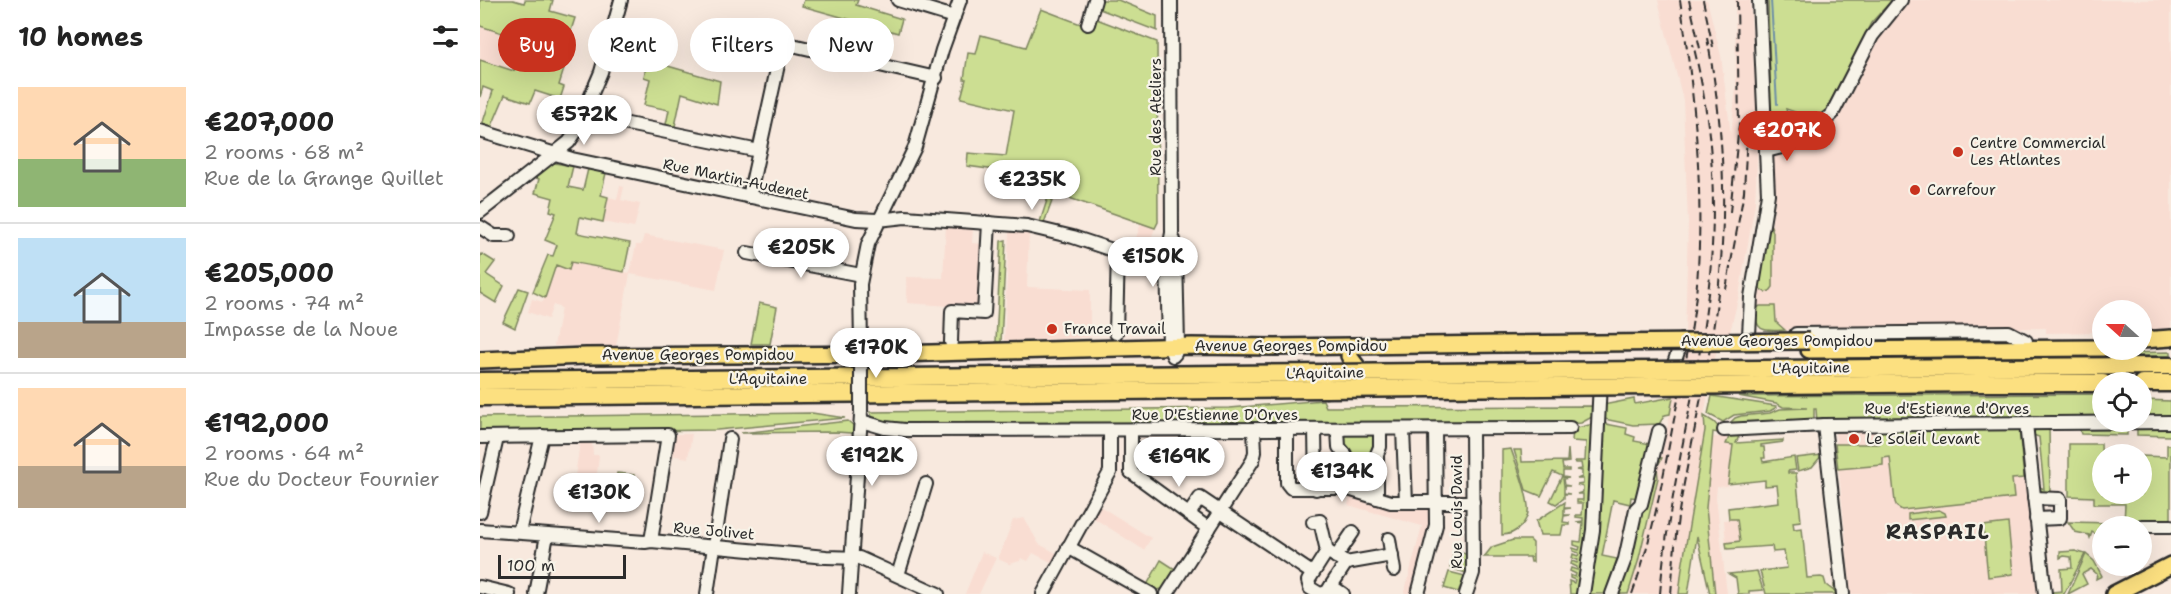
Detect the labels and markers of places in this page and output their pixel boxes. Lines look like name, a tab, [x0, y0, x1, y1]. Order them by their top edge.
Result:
pin: €572K	[542, 95, 626, 146]
pin: €207K	[1745, 111, 1829, 162]
place label: Centre Commercial Les Atlantes	[1970, 133, 2106, 170]
marker: Centre Commercial Les Atlantes	[1951, 145, 1965, 159]
pin: €235K	[990, 160, 1074, 211]
place label: Carrefour	[1927, 180, 1996, 200]
marker: Carrefour	[1908, 183, 1922, 197]
pin: €205K	[759, 228, 843, 279]
pin: €150K	[1111, 237, 1195, 288]
place label: France Travail	[1064, 319, 1166, 339]
marker: France Travail	[1045, 322, 1059, 336]
pin: €170K	[834, 328, 918, 379]
place label: Le Soleil Levant	[1866, 429, 1980, 449]
marker: Le Soleil Levant	[1847, 432, 1861, 446]
pin: €192K	[830, 436, 914, 487]
pin: €169K	[1137, 437, 1221, 488]
pin: €134K	[1300, 452, 1384, 503]
pin: €130K	[557, 473, 641, 524]

